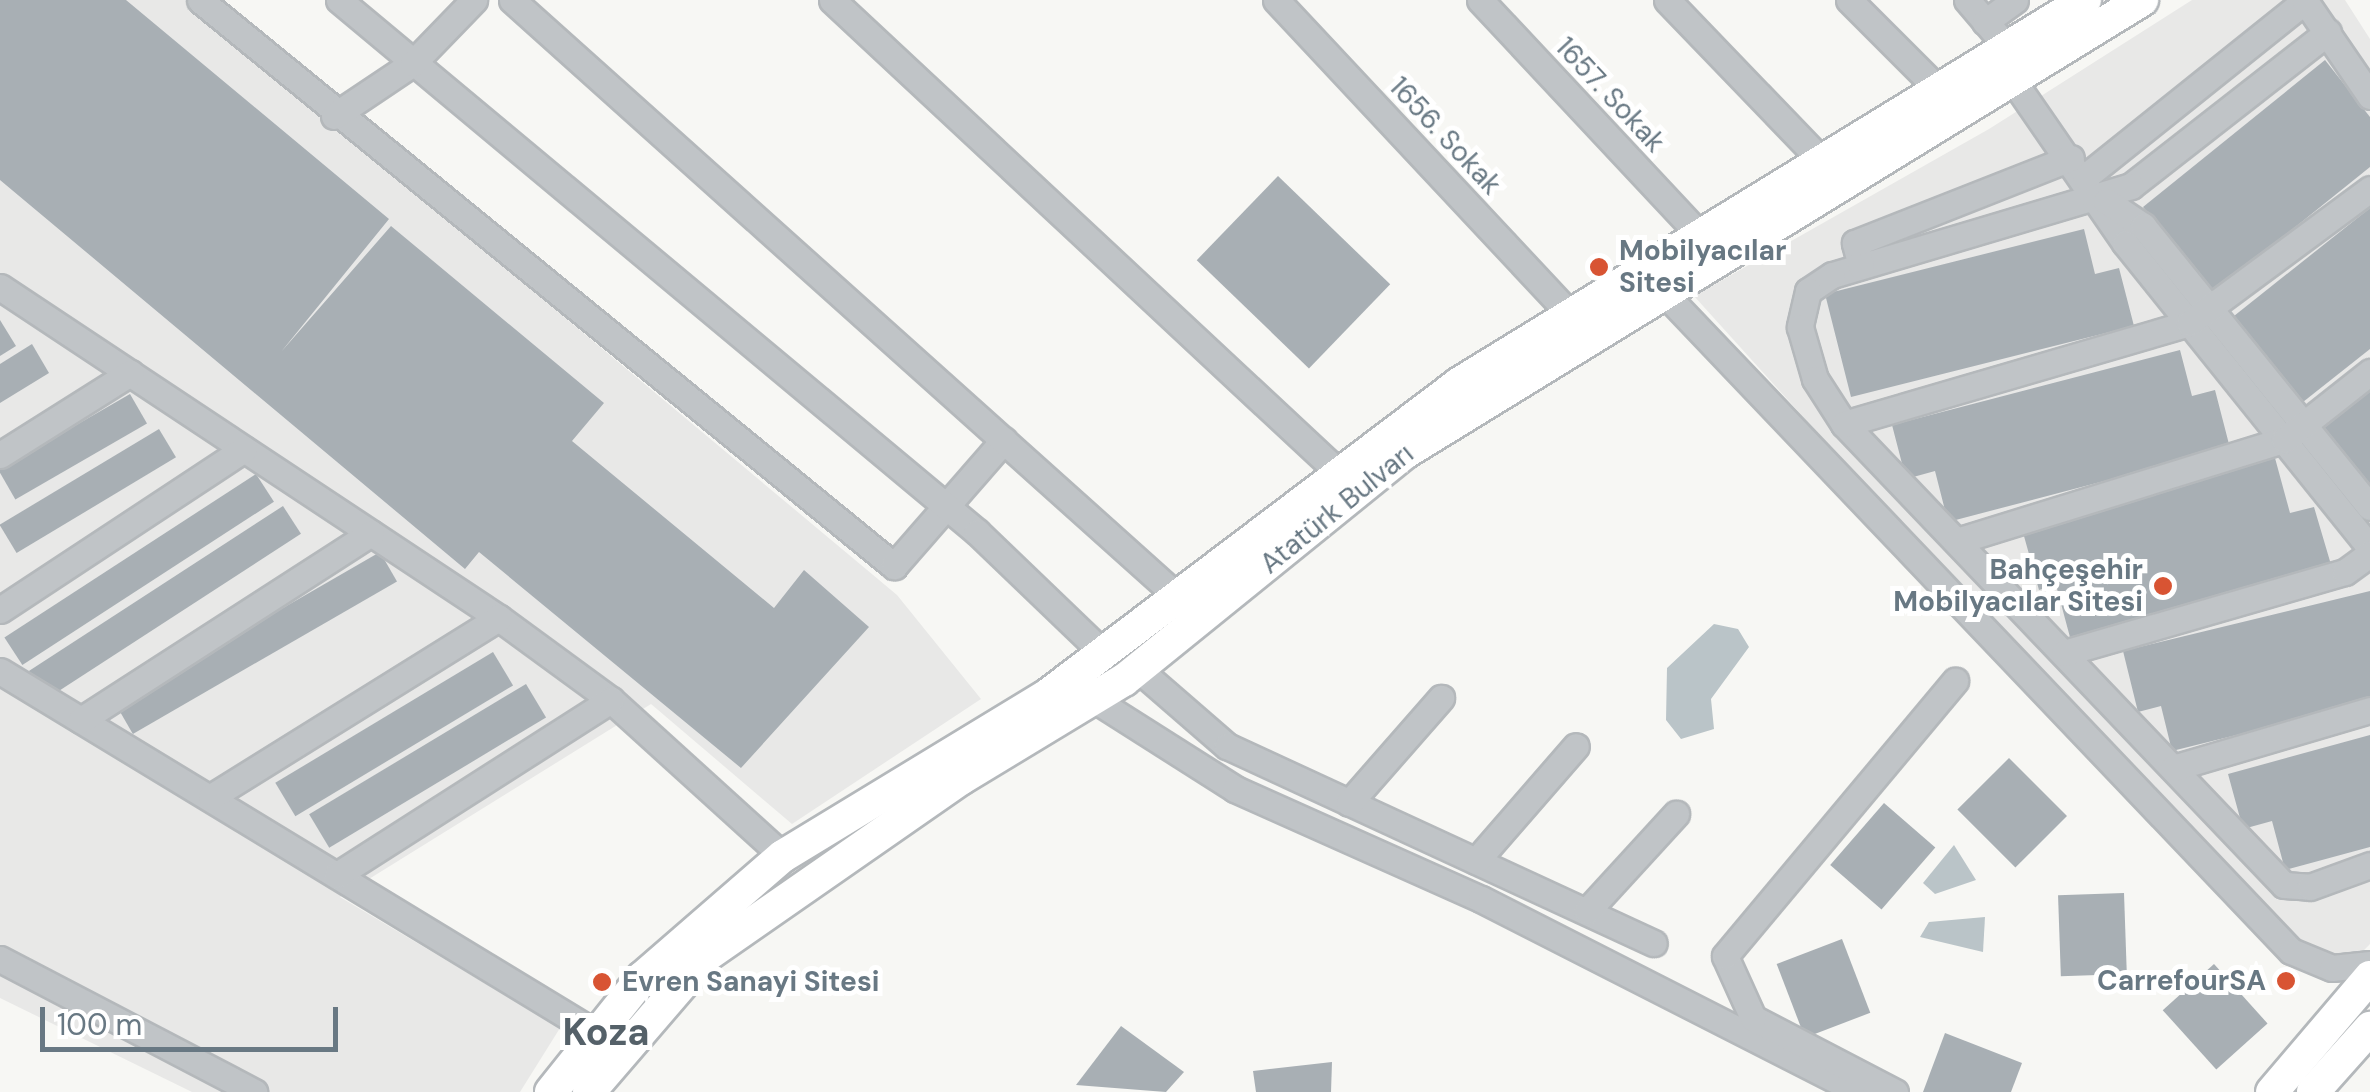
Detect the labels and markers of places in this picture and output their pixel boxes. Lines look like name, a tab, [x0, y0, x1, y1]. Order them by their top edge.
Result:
place label: Mobilyacılar Sitesi	[1619, 234, 1786, 300]
marker: Mobilyacılar Sitesi	[1588, 256, 1610, 278]
place label: Bahçeşehir Mobilyacılar Sitesi	[1893, 553, 2143, 619]
marker: Bahçeşehir Mobilyacılar Sitesi	[2152, 575, 2174, 597]
place label: CarrefourSA	[2097, 964, 2266, 998]
place label: Evren Sanayi Sitesi	[622, 965, 880, 999]
marker: CarrefourSA	[2275, 970, 2297, 992]
marker: Evren Sanayi Sitesi	[591, 971, 613, 993]

